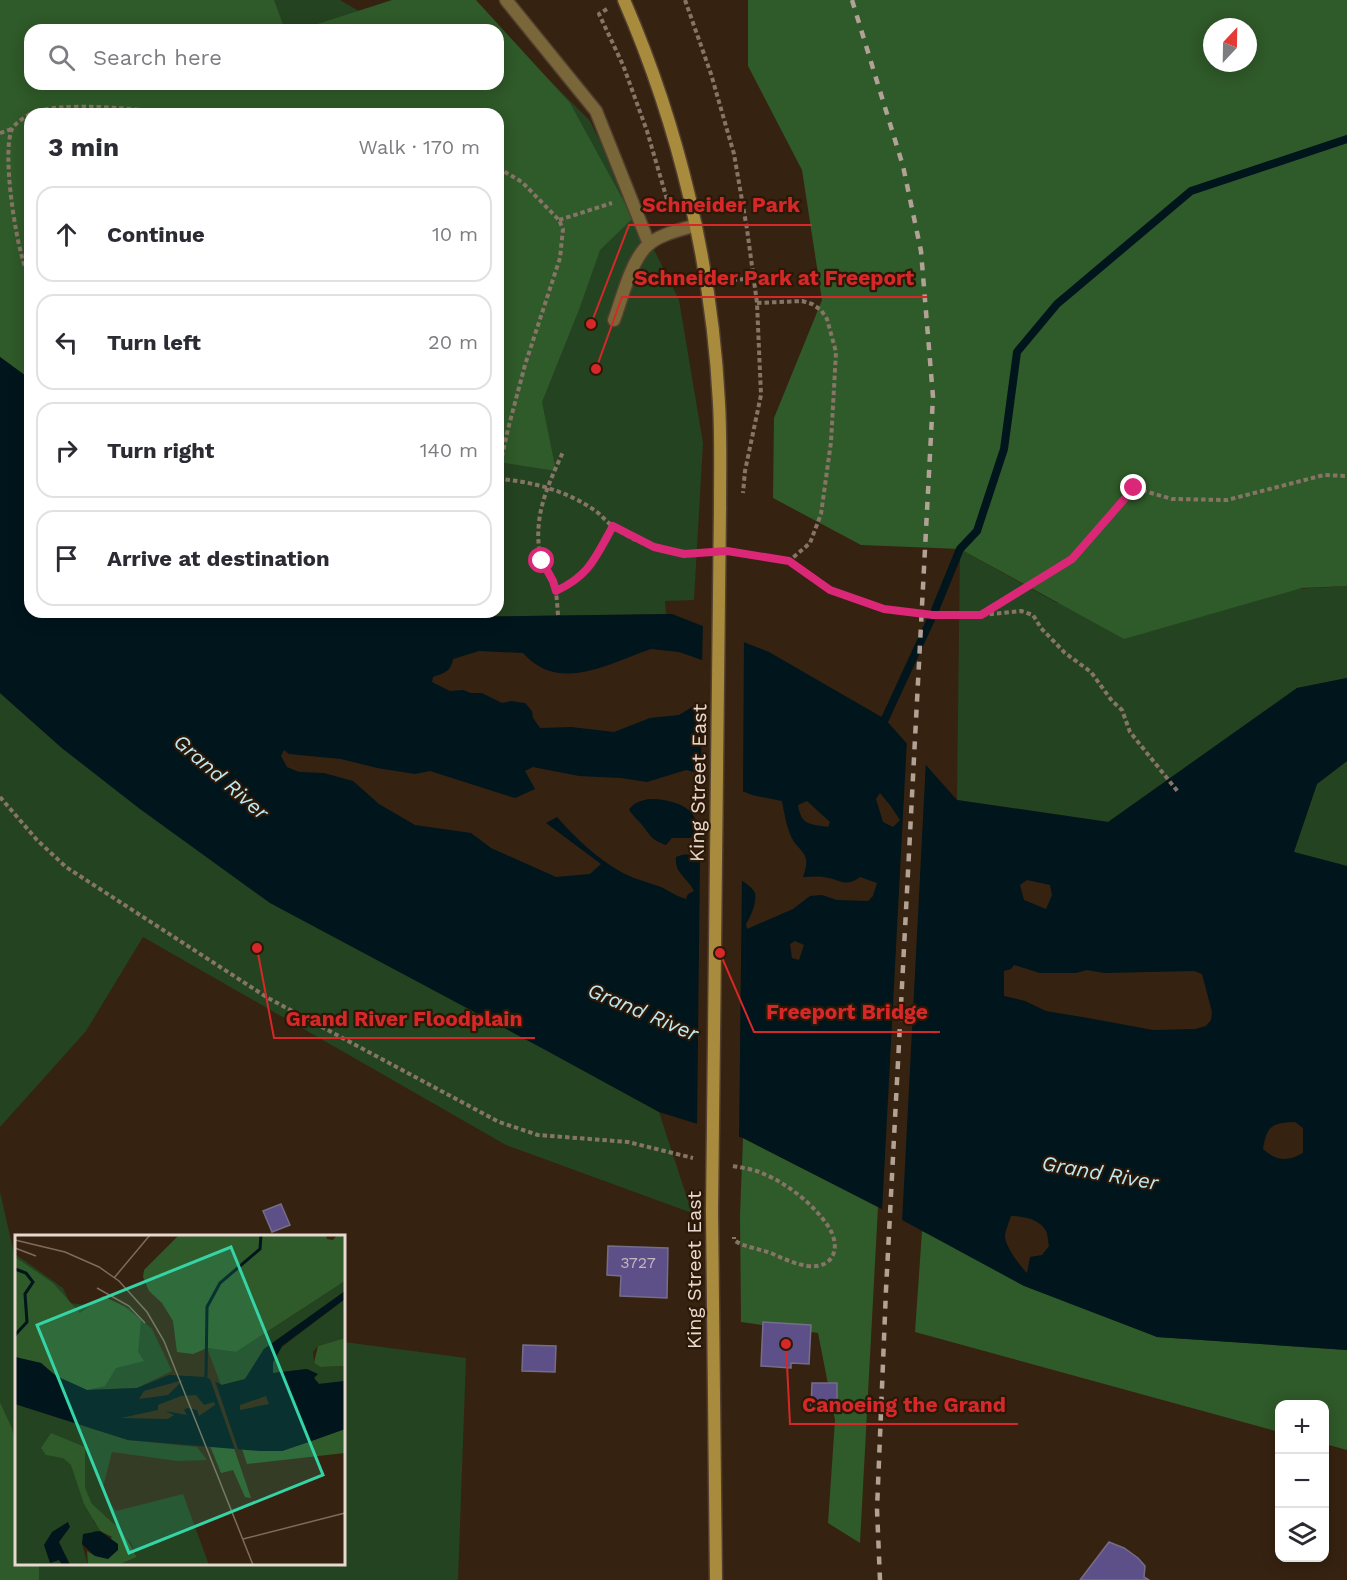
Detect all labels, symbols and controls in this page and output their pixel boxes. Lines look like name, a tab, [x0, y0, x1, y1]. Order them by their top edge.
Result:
north arrow	[1203, 18, 1257, 72]
search box	[24, 24, 504, 90]
icon: search	[45, 41, 78, 74]
text: Search here	[93, 45, 222, 70]
text: 3 min	[48, 132, 119, 162]
text: Walk · 170 m	[359, 135, 480, 159]
callout: Schneider Park	[629, 186, 812, 225]
text: Schneider Park	[642, 192, 801, 217]
icon: ahead	[50, 218, 83, 251]
text: Continue	[107, 222, 205, 247]
text: 10 m	[432, 222, 478, 246]
callout: Schneider Park at Freeport	[622, 258, 927, 297]
text: Schneider Park at Freeport	[634, 265, 914, 290]
icon: left	[50, 326, 83, 359]
text: Turn left	[107, 330, 201, 355]
text: 20 m	[428, 330, 478, 354]
icon: right	[50, 434, 83, 467]
text: Turn right	[107, 438, 214, 463]
text: 140 m	[420, 438, 478, 462]
route end	[1120, 474, 1146, 500]
icon: arrive	[50, 542, 83, 575]
text: Arrive at destination	[107, 546, 330, 571]
route start	[528, 547, 554, 573]
street label: King Street East	[685, 703, 711, 862]
water label: Grand River	[169, 729, 275, 825]
water label: Grand River	[584, 977, 703, 1046]
callout: Freeport Bridge	[754, 993, 940, 1032]
callout: Grand River Floodplain	[274, 999, 535, 1038]
text: Freeport Bridge	[766, 999, 928, 1024]
text: Grand River Floodplain	[286, 1006, 522, 1031]
water label: Grand River	[1040, 1150, 1161, 1195]
street label: King Street East	[682, 1190, 706, 1349]
inset map	[15, 1235, 345, 1565]
house number: 3727	[620, 1253, 656, 1272]
callout: Canoeing the Grand	[790, 1385, 1018, 1424]
text: Canoeing the Grand	[802, 1392, 1006, 1417]
map controls	[1275, 1400, 1329, 1562]
button: +	[1275, 1400, 1329, 1454]
button: −	[1275, 1454, 1329, 1508]
button: layers	[1275, 1508, 1329, 1562]

